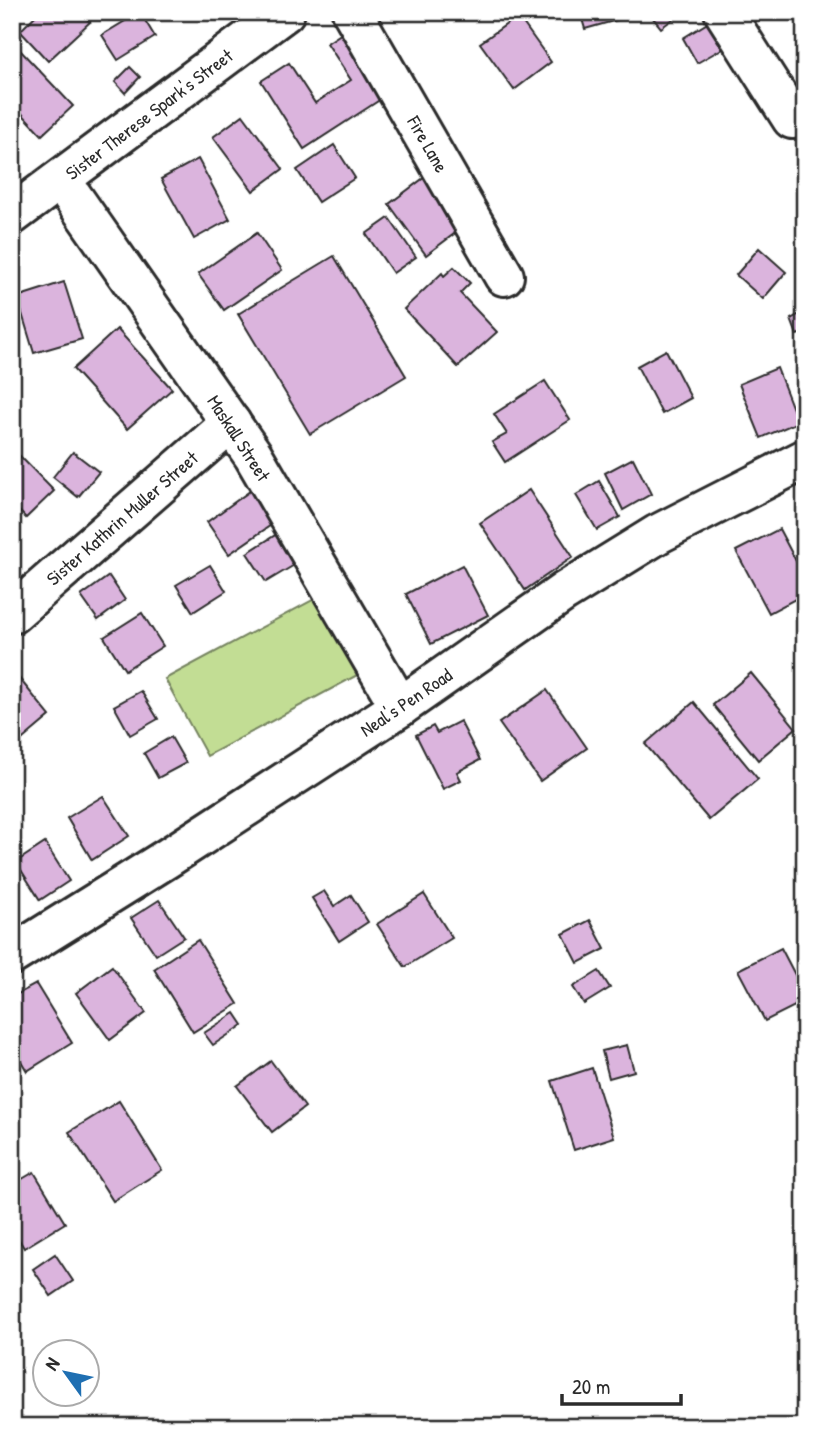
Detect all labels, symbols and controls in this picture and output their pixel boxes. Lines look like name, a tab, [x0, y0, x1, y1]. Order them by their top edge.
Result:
street label: Sister Therese Spark's Street	[60, 42, 238, 186]
street label: Fire Lane	[401, 110, 455, 177]
street label: Maskall Street	[201, 390, 277, 487]
street label: Sister Kathrin Muller Street	[41, 445, 204, 591]
street label: Neal's Pen Road	[355, 661, 458, 742]
north arrow	[32, 1338, 102, 1408]
text: N	[38, 1352, 65, 1375]
scale bar	[562, 1362, 680, 1406]
text: 20 m	[572, 1372, 610, 1401]

